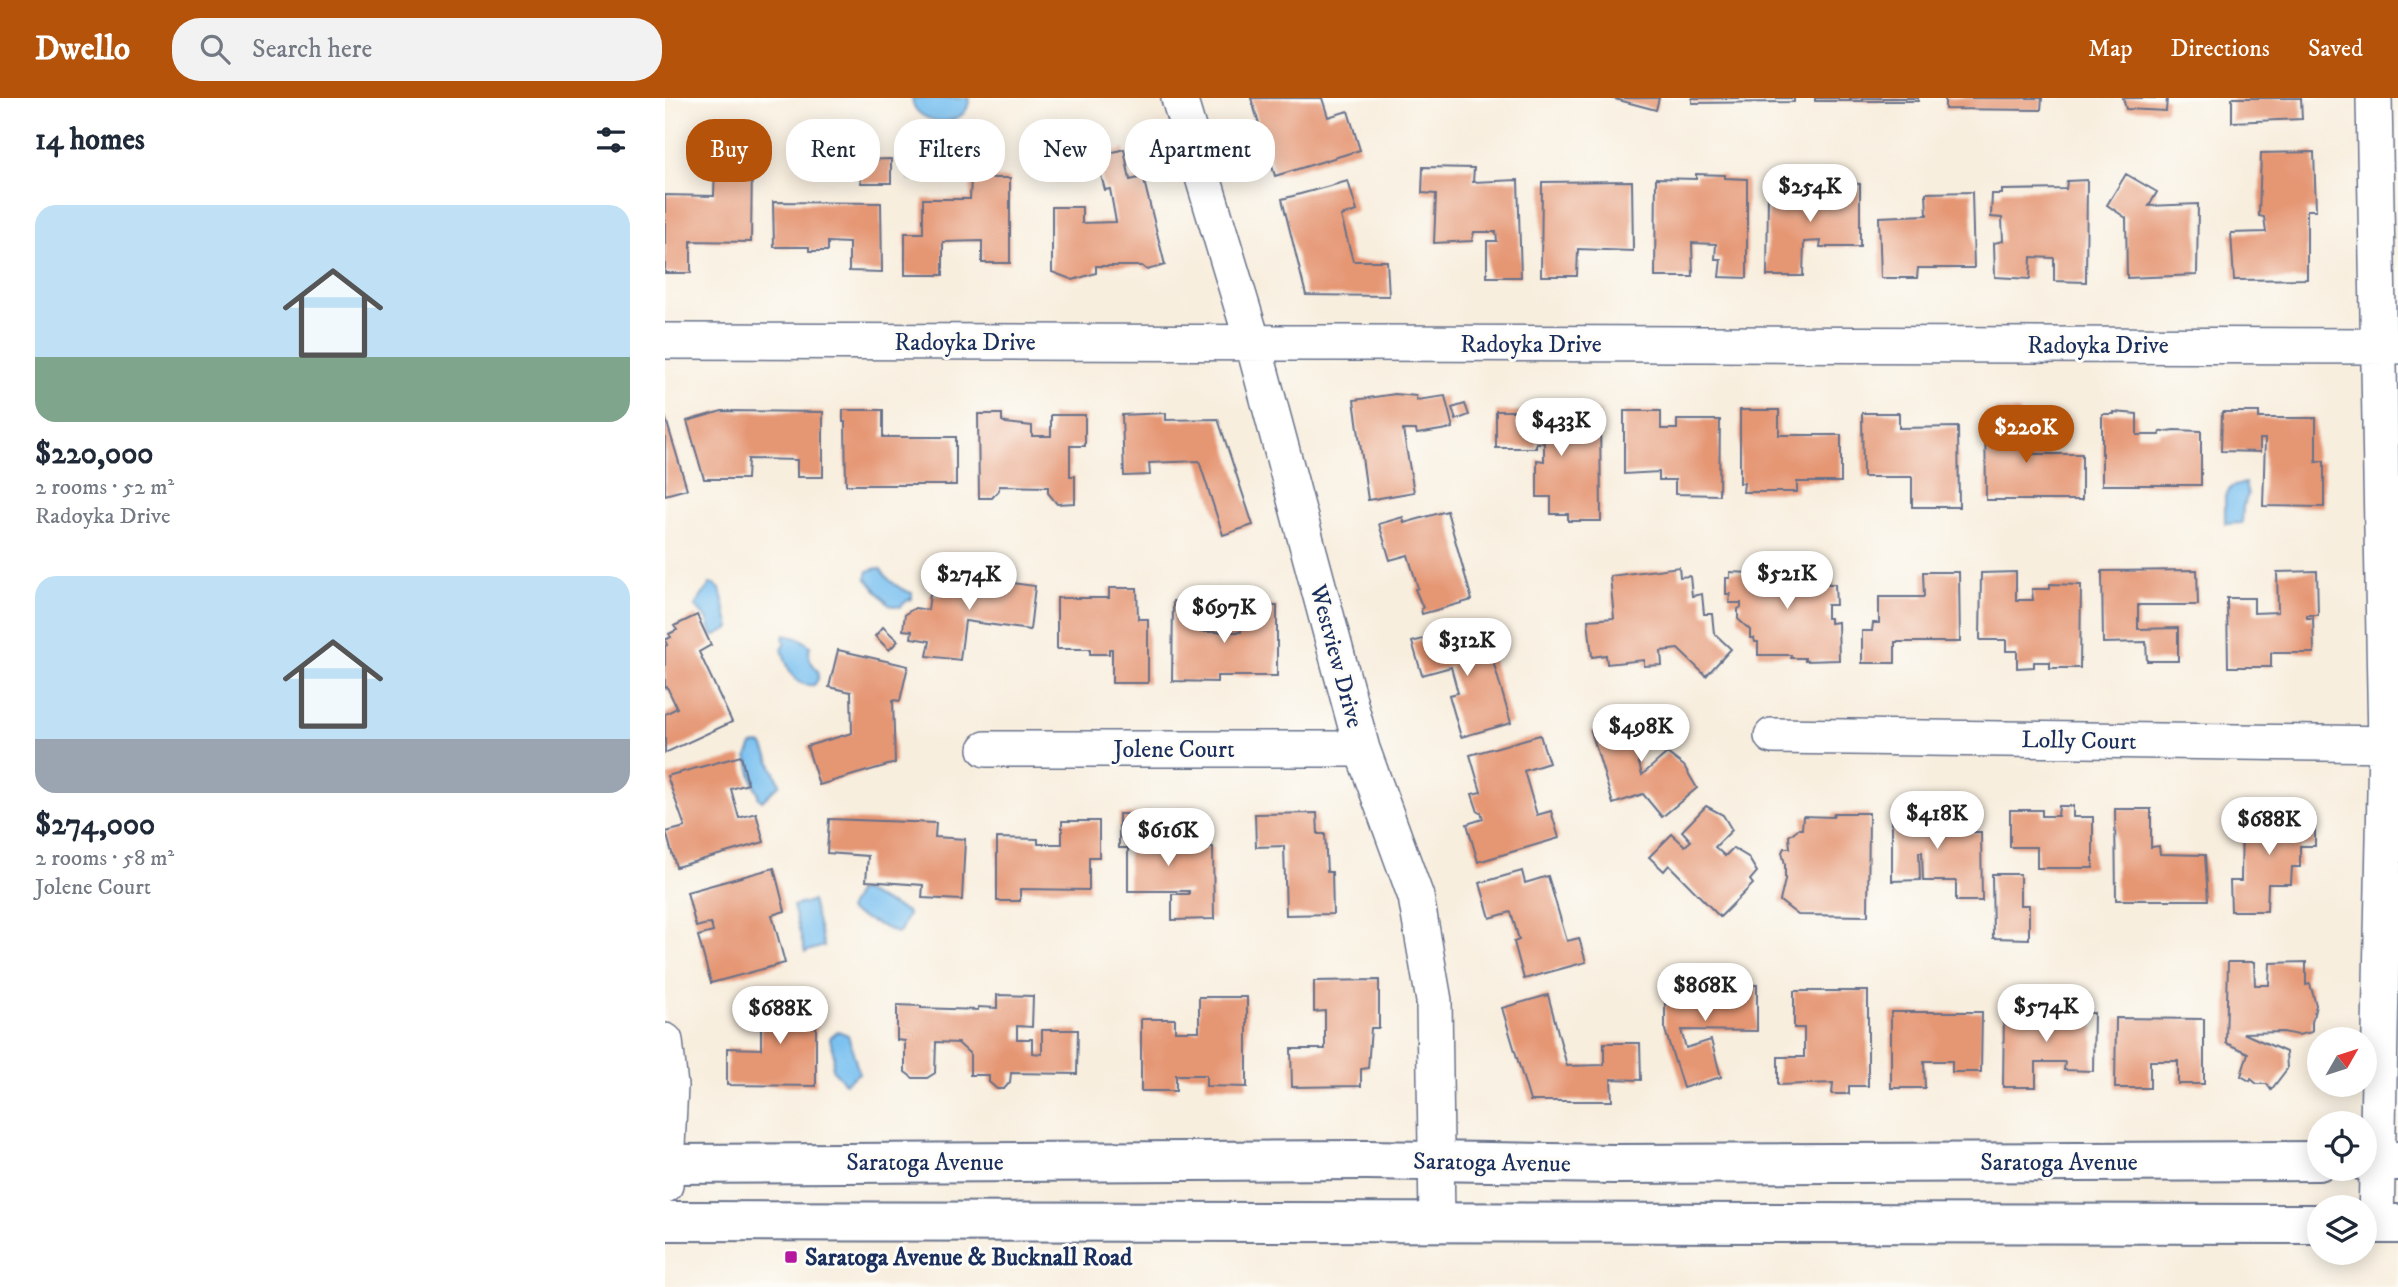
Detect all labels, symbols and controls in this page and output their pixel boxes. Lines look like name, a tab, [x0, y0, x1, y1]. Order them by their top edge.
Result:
search box	[172, 18, 662, 81]
text: Dwello	[35, 29, 130, 70]
icon: search	[196, 30, 234, 68]
text: Search here	[252, 33, 372, 66]
text: Map	[2088, 34, 2133, 64]
text: Directions	[2171, 34, 2270, 64]
text: Saved	[2308, 34, 2363, 64]
chip: Buy	[686, 119, 772, 182]
chip: Rent	[786, 119, 880, 182]
chip: Filters	[894, 119, 1005, 182]
chip: New	[1019, 119, 1111, 182]
chip: Apartment	[1125, 119, 1275, 182]
icon: filters	[592, 121, 630, 159]
text: 14 homes	[35, 122, 145, 159]
pin: $254K	[1761, 164, 1859, 224]
text: $254K	[1778, 172, 1842, 201]
icon: home	[270, 250, 396, 376]
street label: Radoyka Drive	[894, 328, 1036, 358]
street label: Radoyka Drive	[1460, 330, 1602, 360]
street label: Radoyka Drive	[2027, 331, 2169, 361]
pin: $433K	[1512, 398, 1610, 458]
text: $433K	[1531, 406, 1591, 435]
pin: $220K	[1977, 406, 2075, 465]
text: $220K	[1994, 413, 2058, 442]
text: $220,000	[35, 436, 154, 473]
text: 2 rooms · 52 m²	[35, 473, 174, 502]
text: Radoyka Drive	[35, 502, 171, 531]
pin: $274K	[920, 552, 1018, 612]
pin: $521K	[1738, 552, 1836, 611]
text: $521K	[1757, 559, 1817, 588]
text: $274K	[937, 560, 1001, 589]
street label: Westview Drive	[1302, 580, 1370, 731]
pin: $697K	[1175, 586, 1273, 645]
text: $697K	[1192, 593, 1256, 622]
pin: $312K	[1418, 618, 1516, 678]
icon: home	[270, 621, 396, 747]
text: $312K	[1438, 626, 1496, 655]
pin: $498K	[1592, 704, 1690, 764]
text: $498K	[1609, 712, 1673, 741]
street label: Lolly Court	[2021, 725, 2137, 757]
street label: Jolene Court	[1111, 735, 1235, 765]
pin: $418K	[1888, 792, 1986, 851]
pin: $688K	[2220, 798, 2318, 857]
text: $418K	[1906, 799, 1968, 828]
text: $688K	[2237, 805, 2301, 834]
text: $274,000	[35, 807, 155, 844]
pin: $616K	[1119, 808, 1217, 868]
text: $616K	[1138, 816, 1198, 845]
text: 2 rooms · 58 m²	[35, 844, 174, 873]
text: Jolene Court	[35, 873, 151, 902]
pin: $868K	[1656, 964, 1754, 1023]
text: $868K	[1673, 971, 1737, 1000]
pin: $574K	[1997, 984, 2095, 1044]
pin: $688K	[731, 986, 829, 1046]
text: $574K	[2013, 992, 2079, 1021]
text: $688K	[748, 994, 812, 1023]
north arrow	[2307, 1027, 2377, 1097]
map controls	[2307, 1027, 2377, 1265]
button: locate	[2307, 1111, 2377, 1181]
street label: Saratoga Avenue	[1413, 1147, 1571, 1179]
street label: Saratoga Avenue	[846, 1148, 1004, 1178]
street label: Saratoga Avenue	[1980, 1148, 2138, 1178]
button: layers	[2307, 1195, 2377, 1265]
place label: Saratoga Avenue & Bucknall Road	[805, 1243, 1133, 1273]
marker: Saratoga Avenue & Bucknall Road	[783, 1249, 799, 1265]

